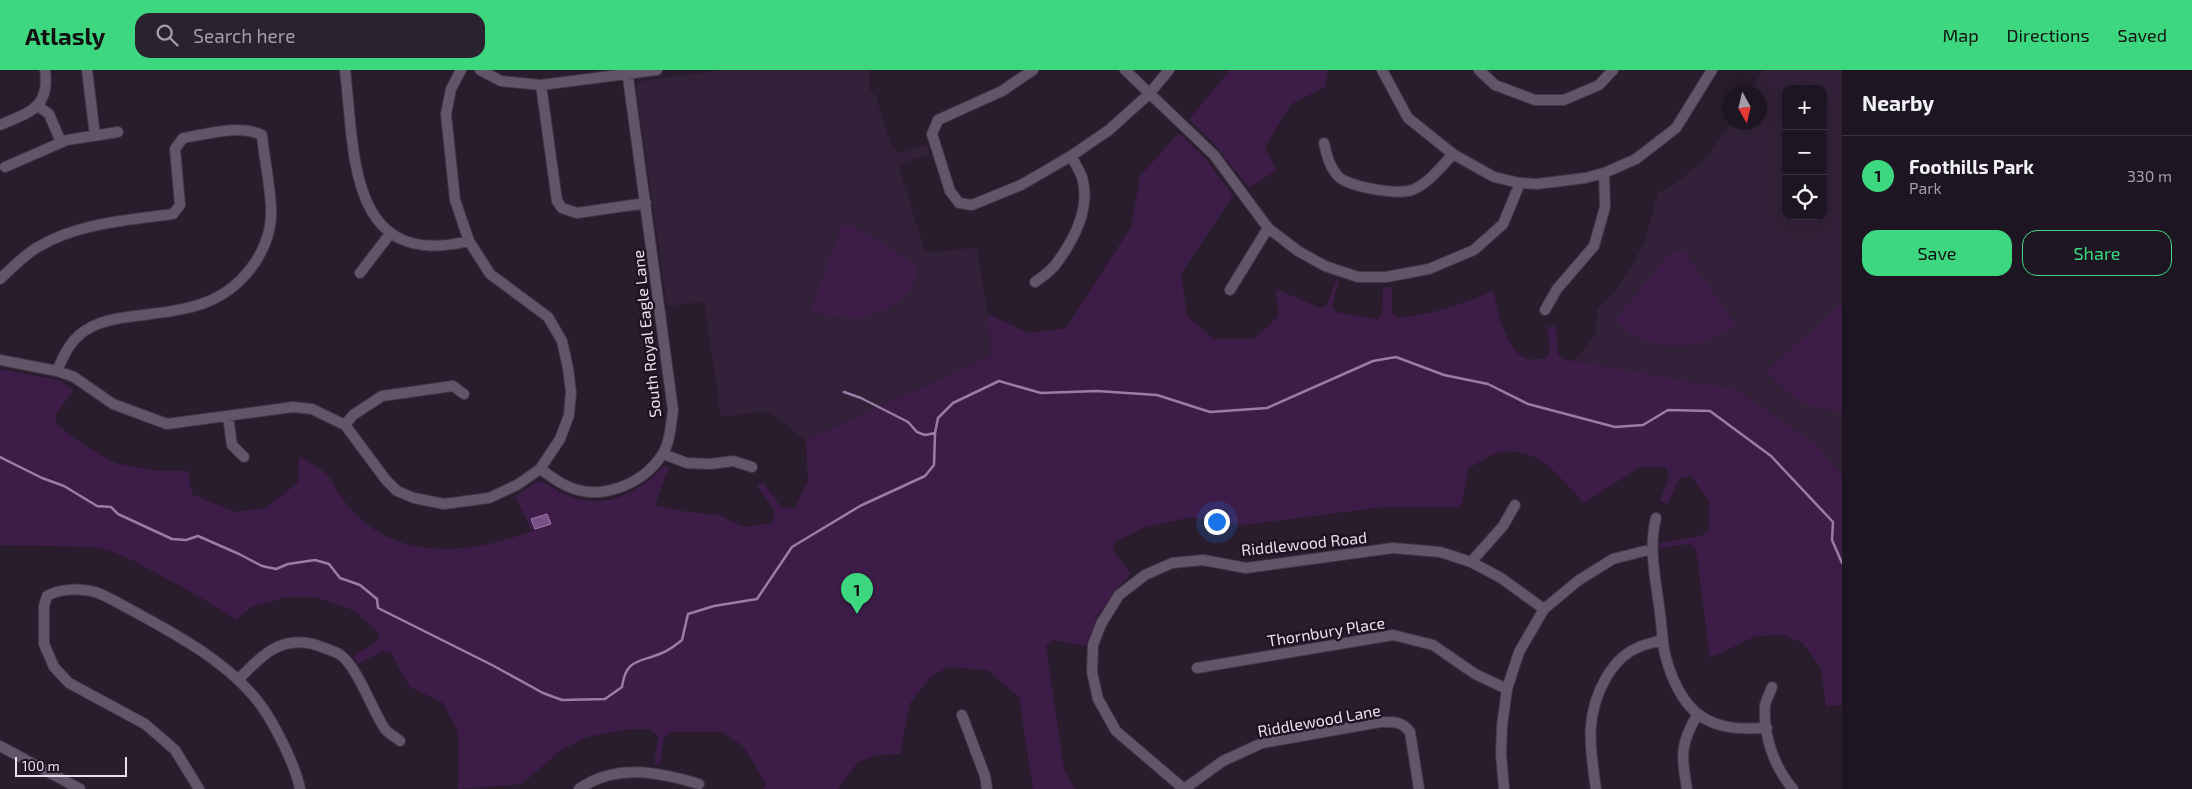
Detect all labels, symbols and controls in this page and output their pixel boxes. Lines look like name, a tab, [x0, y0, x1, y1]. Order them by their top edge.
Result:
search box	[135, 13, 485, 58]
text: Atlasly	[25, 21, 105, 50]
icon: search	[153, 21, 181, 49]
text: Search here	[193, 24, 295, 47]
text: Map	[1942, 24, 1979, 46]
text: Directions	[2007, 24, 2090, 46]
text: Saved	[2118, 24, 2167, 46]
north arrow	[1722, 85, 1767, 130]
map controls	[1782, 85, 1827, 220]
button: +	[1782, 85, 1827, 130]
text: Nearby	[1862, 90, 1934, 115]
button: −	[1782, 130, 1827, 175]
text: Foothills Park	[1909, 155, 2034, 178]
text: 1	[1875, 166, 1881, 185]
text: 330 m	[2127, 166, 2172, 185]
button: locate	[1782, 175, 1827, 220]
text: Park	[1909, 178, 1942, 197]
button: Save	[1862, 230, 2012, 276]
button: Share	[2022, 230, 2172, 276]
street label: South Royal Eagle Lane	[628, 249, 664, 419]
your location	[1204, 509, 1230, 535]
street label: Riddlewood Road	[1240, 527, 1368, 559]
pin: 1	[841, 573, 873, 614]
street label: Thornbury Place	[1266, 612, 1386, 650]
street label: Riddlewood Lane	[1256, 700, 1382, 740]
scale bar	[15, 754, 128, 777]
text: 100 m	[22, 757, 60, 774]

